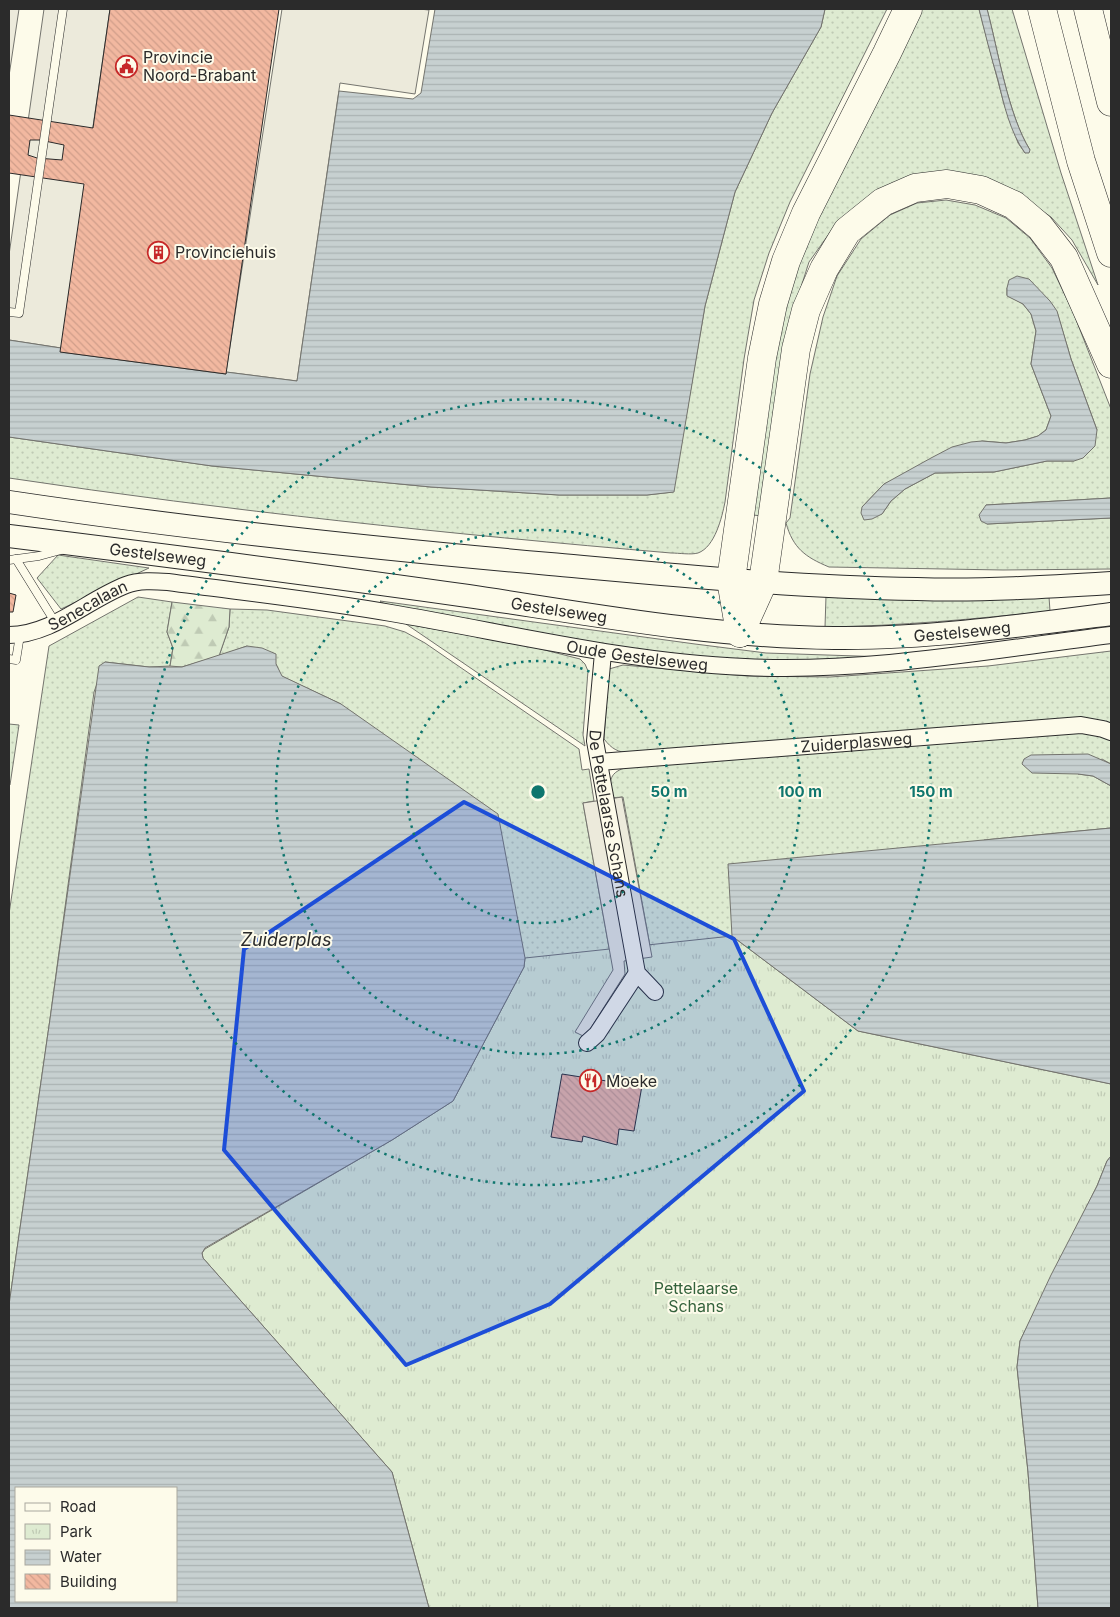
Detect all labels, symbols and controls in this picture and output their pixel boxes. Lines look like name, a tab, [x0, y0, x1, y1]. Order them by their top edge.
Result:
place label: Provincie Noord-Brabant	[143, 47, 256, 85]
public building icon: Provincie Noord-Brabant	[115, 54, 139, 78]
building icon: Provinciehuis	[147, 240, 171, 264]
place label: Provinciehuis	[175, 242, 276, 262]
street label: Gestelseweg	[108, 539, 207, 571]
street label: Senecalaan	[44, 576, 130, 635]
street label: Gestelseweg	[509, 593, 609, 627]
street label: Gestelseweg	[913, 617, 1012, 646]
street label: Oude Gestelseweg	[565, 636, 709, 675]
street label: Zuiderplasweg	[800, 728, 913, 757]
street label: De Pettelaarse Schans	[585, 729, 633, 899]
text: 50 m	[651, 782, 687, 801]
text: 100 m	[778, 782, 822, 801]
text: 150 m	[909, 782, 953, 801]
centre of rings	[529, 783, 547, 801]
water label: Zuiderplas	[241, 929, 331, 950]
restaurant icon: Moeke	[578, 1069, 602, 1093]
place label: Moeke	[606, 1071, 657, 1091]
park label: Pettelaarse Schans	[654, 1278, 738, 1316]
legend	[15, 1487, 178, 1602]
text: Road	[60, 1497, 96, 1516]
text: Park	[60, 1522, 93, 1541]
text: Water	[60, 1547, 102, 1566]
text: Building	[60, 1572, 117, 1591]

